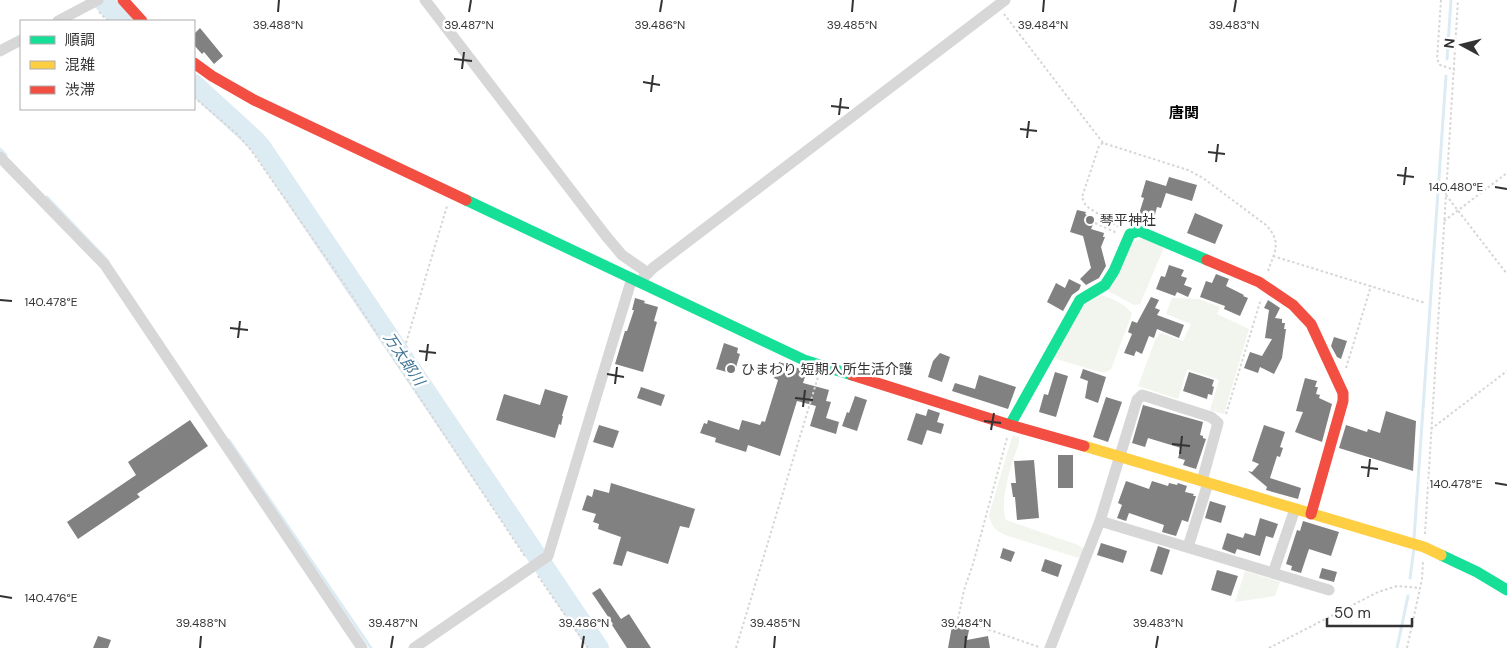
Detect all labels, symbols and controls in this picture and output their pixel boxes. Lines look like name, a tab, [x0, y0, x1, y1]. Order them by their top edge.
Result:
text: 39.488°N	[253, 17, 303, 33]
text: 39.487°N	[444, 17, 494, 33]
text: 39.486°N	[635, 17, 685, 33]
text: 39.485°N	[827, 17, 877, 33]
text: 39.484°N	[1018, 17, 1068, 33]
text: 39.483°N	[1209, 17, 1259, 33]
legend	[20, 20, 195, 110]
north arrow	[1437, 20, 1487, 70]
text: 順調	[65, 30, 95, 50]
text: N	[1440, 37, 1459, 50]
text: 混雑	[65, 55, 95, 75]
text: 渋滞	[65, 80, 95, 100]
district label: 唐関	[1169, 103, 1199, 123]
text: 140.480°E	[1429, 179, 1484, 195]
place label: 琴平神社	[1100, 211, 1156, 229]
marker: 琴平神社	[1084, 214, 1096, 226]
text: 140.478°E	[25, 294, 78, 310]
water label: 万太郎川	[379, 329, 430, 391]
place label: ひまわり 短期入所生活介護	[741, 360, 913, 378]
marker: ひまわり 短期入所生活介護	[725, 363, 737, 375]
text: 140.478°E	[1430, 476, 1483, 492]
text: 140.476°E	[25, 590, 78, 606]
scale bar	[1327, 596, 1412, 628]
text: 50 m	[1334, 603, 1371, 623]
text: 39.488°N	[176, 615, 226, 631]
text: 39.487°N	[368, 615, 418, 631]
text: 39.486°N	[559, 615, 609, 631]
text: 39.485°N	[750, 615, 800, 631]
text: 39.484°N	[941, 615, 991, 631]
text: 39.483°N	[1133, 615, 1183, 631]

